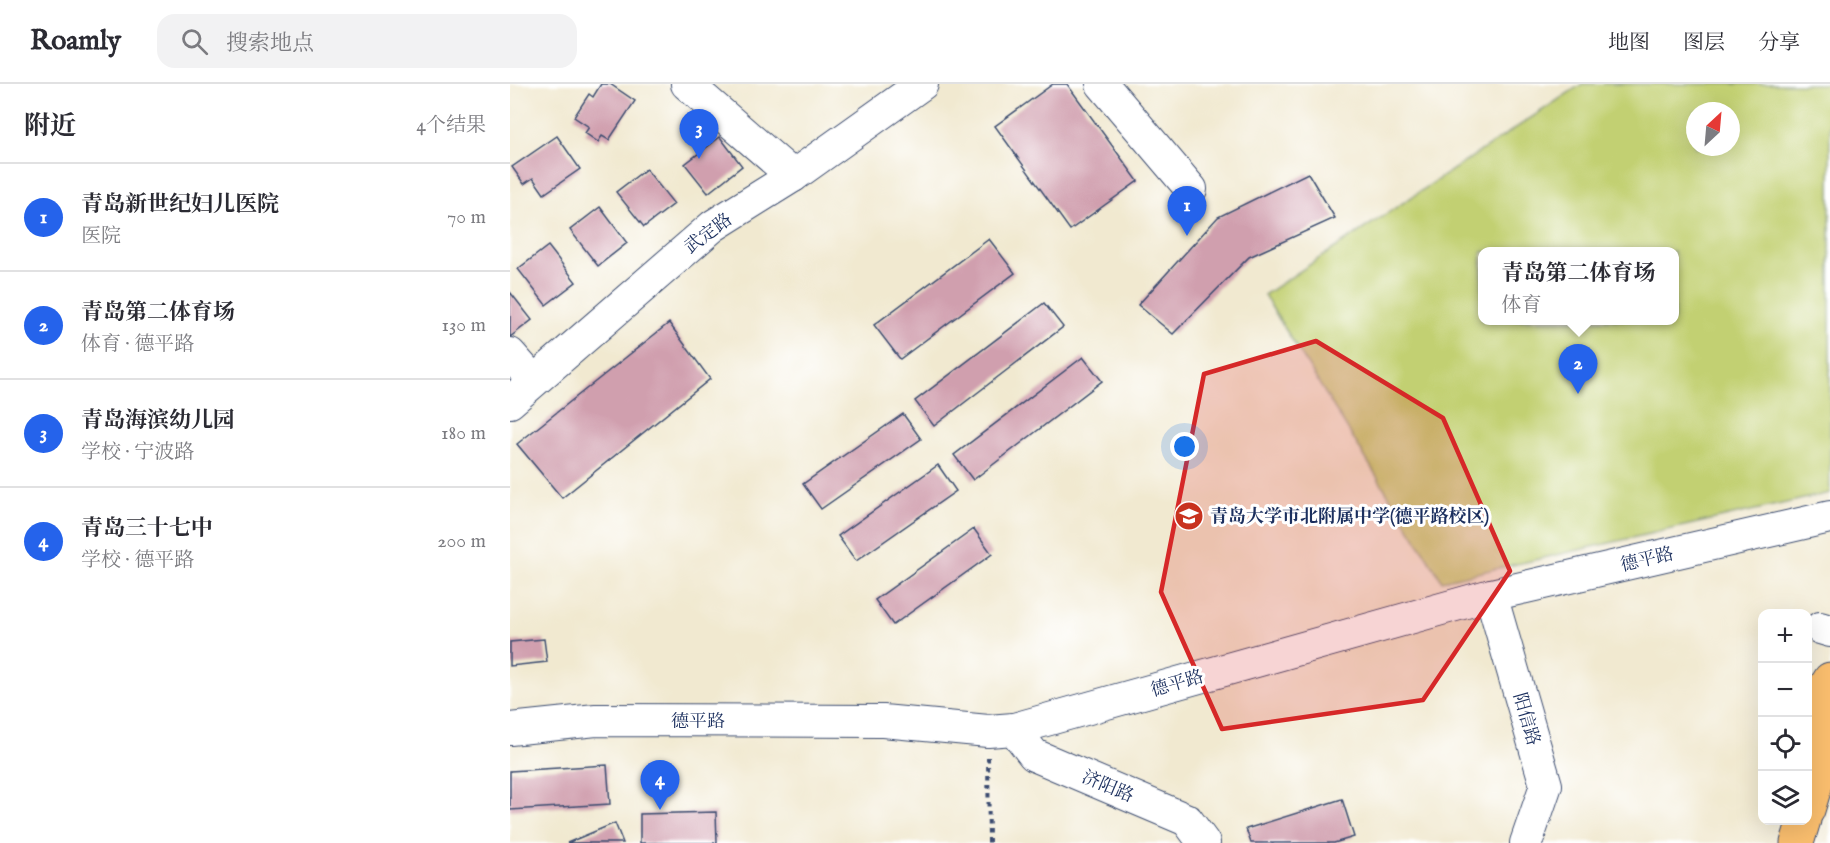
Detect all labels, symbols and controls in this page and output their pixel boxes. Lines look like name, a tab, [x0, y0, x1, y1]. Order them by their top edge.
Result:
search box	[157, 14, 577, 68]
text: Roamly	[30, 24, 121, 59]
icon: search	[178, 25, 211, 58]
text: 搜索地点	[226, 30, 314, 58]
text: 地图	[1608, 30, 1650, 57]
text: 图层	[1683, 30, 1725, 57]
text: 分享	[1758, 30, 1800, 57]
north arrow	[1686, 102, 1740, 156]
text: 附近	[24, 110, 76, 143]
pin: 3	[680, 110, 718, 159]
text: 4个结果	[416, 113, 486, 138]
pin: 1	[1168, 186, 1206, 236]
text: 青岛新世纪妇儿医院	[81, 191, 279, 219]
text: 1	[40, 205, 47, 230]
text: 70 m	[447, 205, 486, 230]
street label: 武定路	[680, 209, 737, 260]
text: 医院	[81, 224, 121, 249]
popup	[1478, 247, 1679, 325]
text: 青岛第二体育场	[1501, 260, 1656, 288]
text: 体育	[1501, 293, 1541, 318]
text: 青岛第二体育场	[81, 299, 235, 327]
text: 2	[39, 313, 48, 338]
text: 130 m	[441, 313, 486, 338]
text: 体育 · 德平路	[81, 332, 194, 357]
pin: 2	[1558, 344, 1598, 394]
text: 青岛海滨幼儿园	[81, 407, 235, 435]
text: 3	[40, 421, 47, 446]
text: 180 m	[441, 421, 486, 446]
your location	[1170, 432, 1199, 461]
text: 学校 · 宁波路	[81, 440, 194, 465]
school or university icon: 青岛大学市北附属中学(德平路校区)	[1173, 500, 1205, 532]
place label: 青岛大学市北附属中学(德平路校区)	[1210, 506, 1489, 529]
text: 青岛三十七中	[81, 515, 213, 543]
text: 4	[39, 529, 48, 554]
text: 200 m	[437, 529, 486, 554]
street label: 德平路	[1618, 543, 1676, 578]
text: 学校 · 德平路	[81, 548, 194, 573]
map controls	[1758, 609, 1812, 825]
button: +	[1758, 609, 1812, 663]
button: −	[1758, 663, 1812, 717]
street label: 德平路	[1148, 666, 1207, 703]
street label: 阳信路	[1507, 690, 1544, 749]
street label: 德平路	[671, 711, 725, 734]
button: locate	[1758, 717, 1812, 771]
pin: 4	[640, 760, 680, 810]
street label: 济阳路	[1078, 766, 1137, 809]
button: layers	[1758, 771, 1812, 825]

